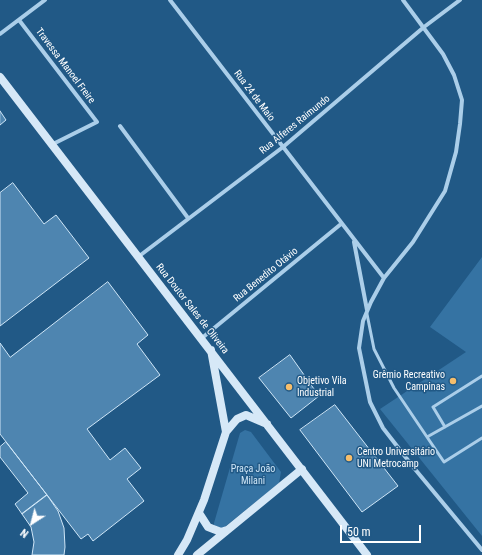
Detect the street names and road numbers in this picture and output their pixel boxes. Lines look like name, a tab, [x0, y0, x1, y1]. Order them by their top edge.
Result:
street label: Travessa Manoel Freire	[33, 26, 97, 106]
street label: Rua 24 de Maio	[231, 68, 277, 124]
street label: Rua Alferes Raimundo	[257, 93, 333, 157]
street label: Rua Benedito Otávio	[231, 245, 301, 305]
street label: Rua Doutor Sales de Oliveira	[153, 261, 231, 357]

